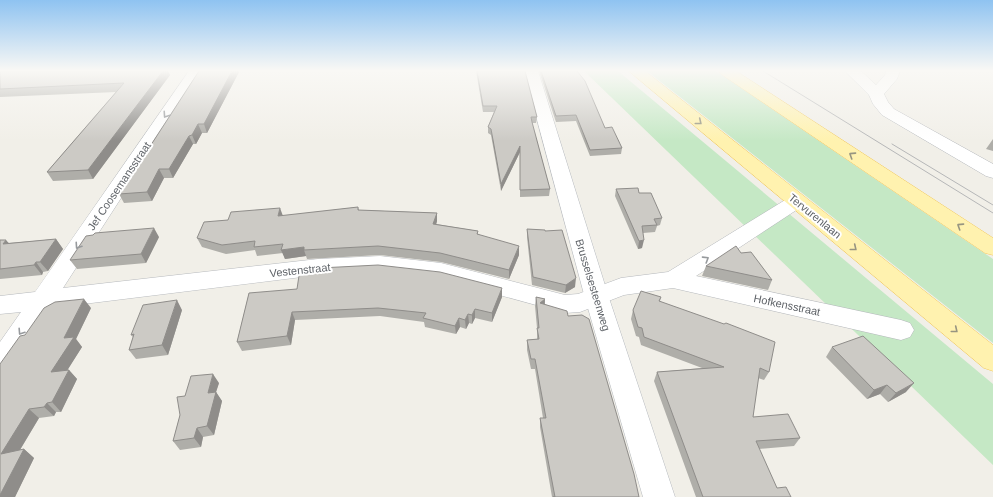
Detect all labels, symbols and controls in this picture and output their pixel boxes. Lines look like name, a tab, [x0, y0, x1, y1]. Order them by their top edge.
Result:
one-way arrow	[163, 111, 171, 118]
one-way arrow	[694, 117, 701, 124]
street label: Jef Coosemansstraat	[85, 140, 153, 232]
one-way arrow	[849, 152, 856, 159]
street label: Tervurenlaan	[787, 191, 843, 241]
one-way arrow	[958, 224, 965, 231]
street label: Brusselsesteenweg	[573, 238, 613, 332]
one-way arrow	[75, 242, 83, 249]
one-way arrow	[850, 243, 857, 250]
one-way arrow	[702, 256, 709, 264]
street label: Vestenstraat	[269, 261, 331, 279]
street label: Hofkensstraat	[753, 292, 821, 318]
one-way arrow	[951, 325, 958, 332]
one-way arrow	[18, 328, 26, 335]

